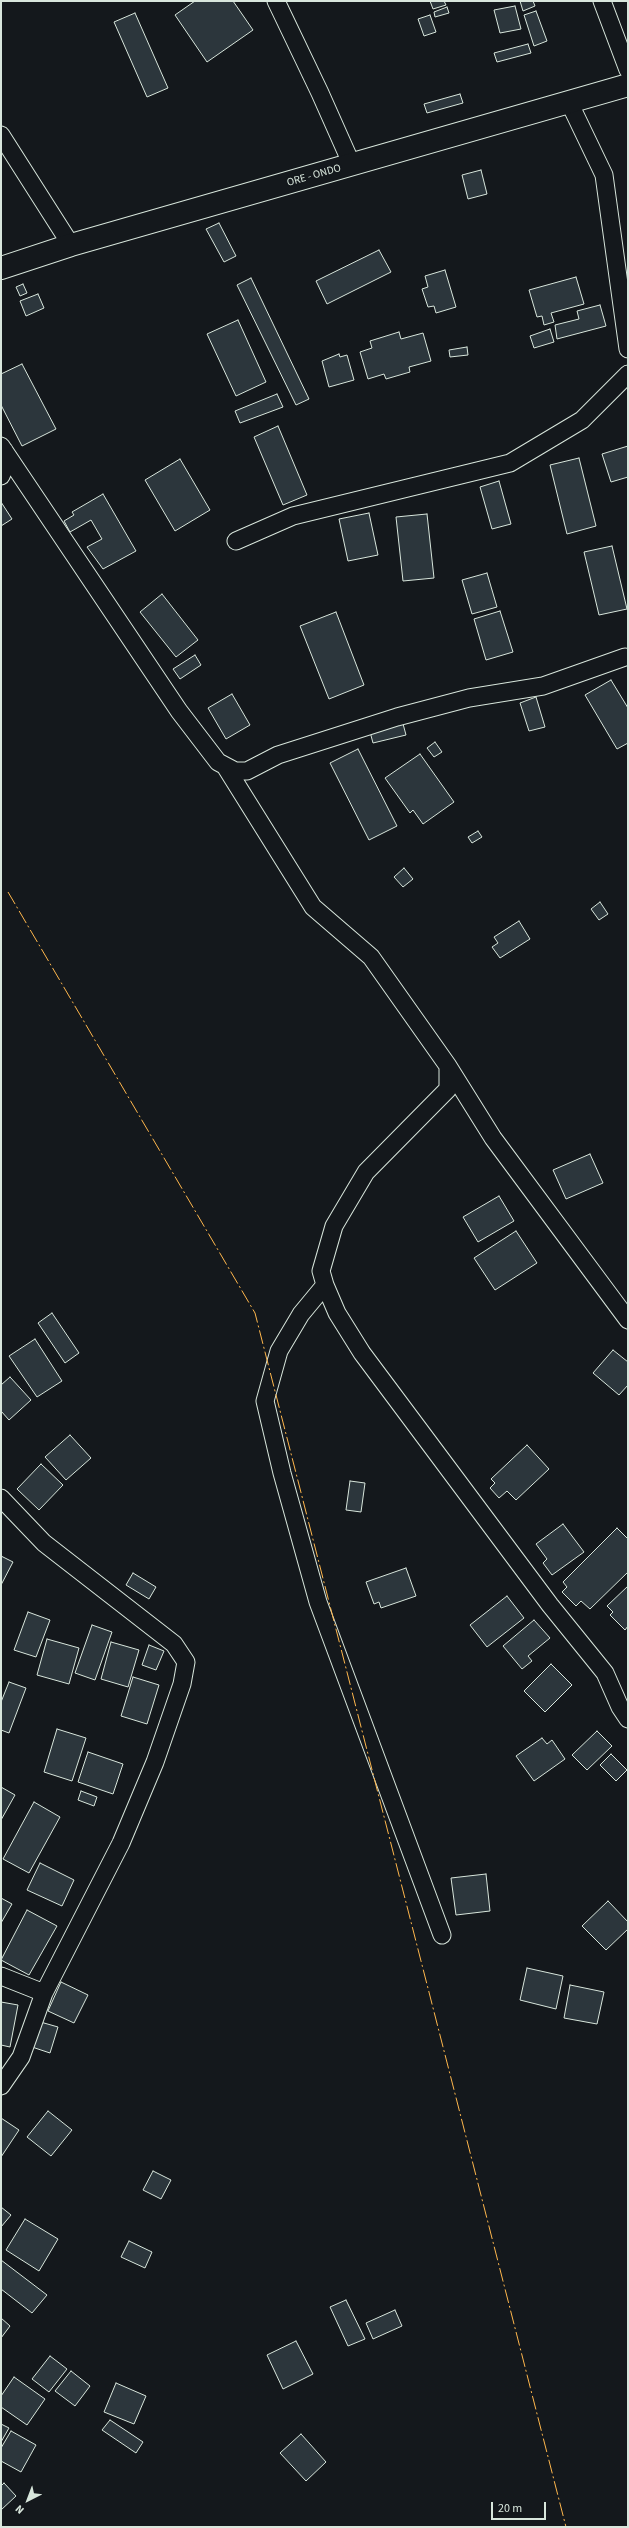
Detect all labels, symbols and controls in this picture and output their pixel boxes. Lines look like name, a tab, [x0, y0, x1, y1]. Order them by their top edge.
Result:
street label: ORE - ONDO	[285, 162, 343, 190]
north arrow	[8, 2480, 48, 2520]
scale bar	[493, 2494, 548, 2520]
text: 20 m	[498, 2500, 522, 2517]
text: N	[12, 2501, 27, 2517]

